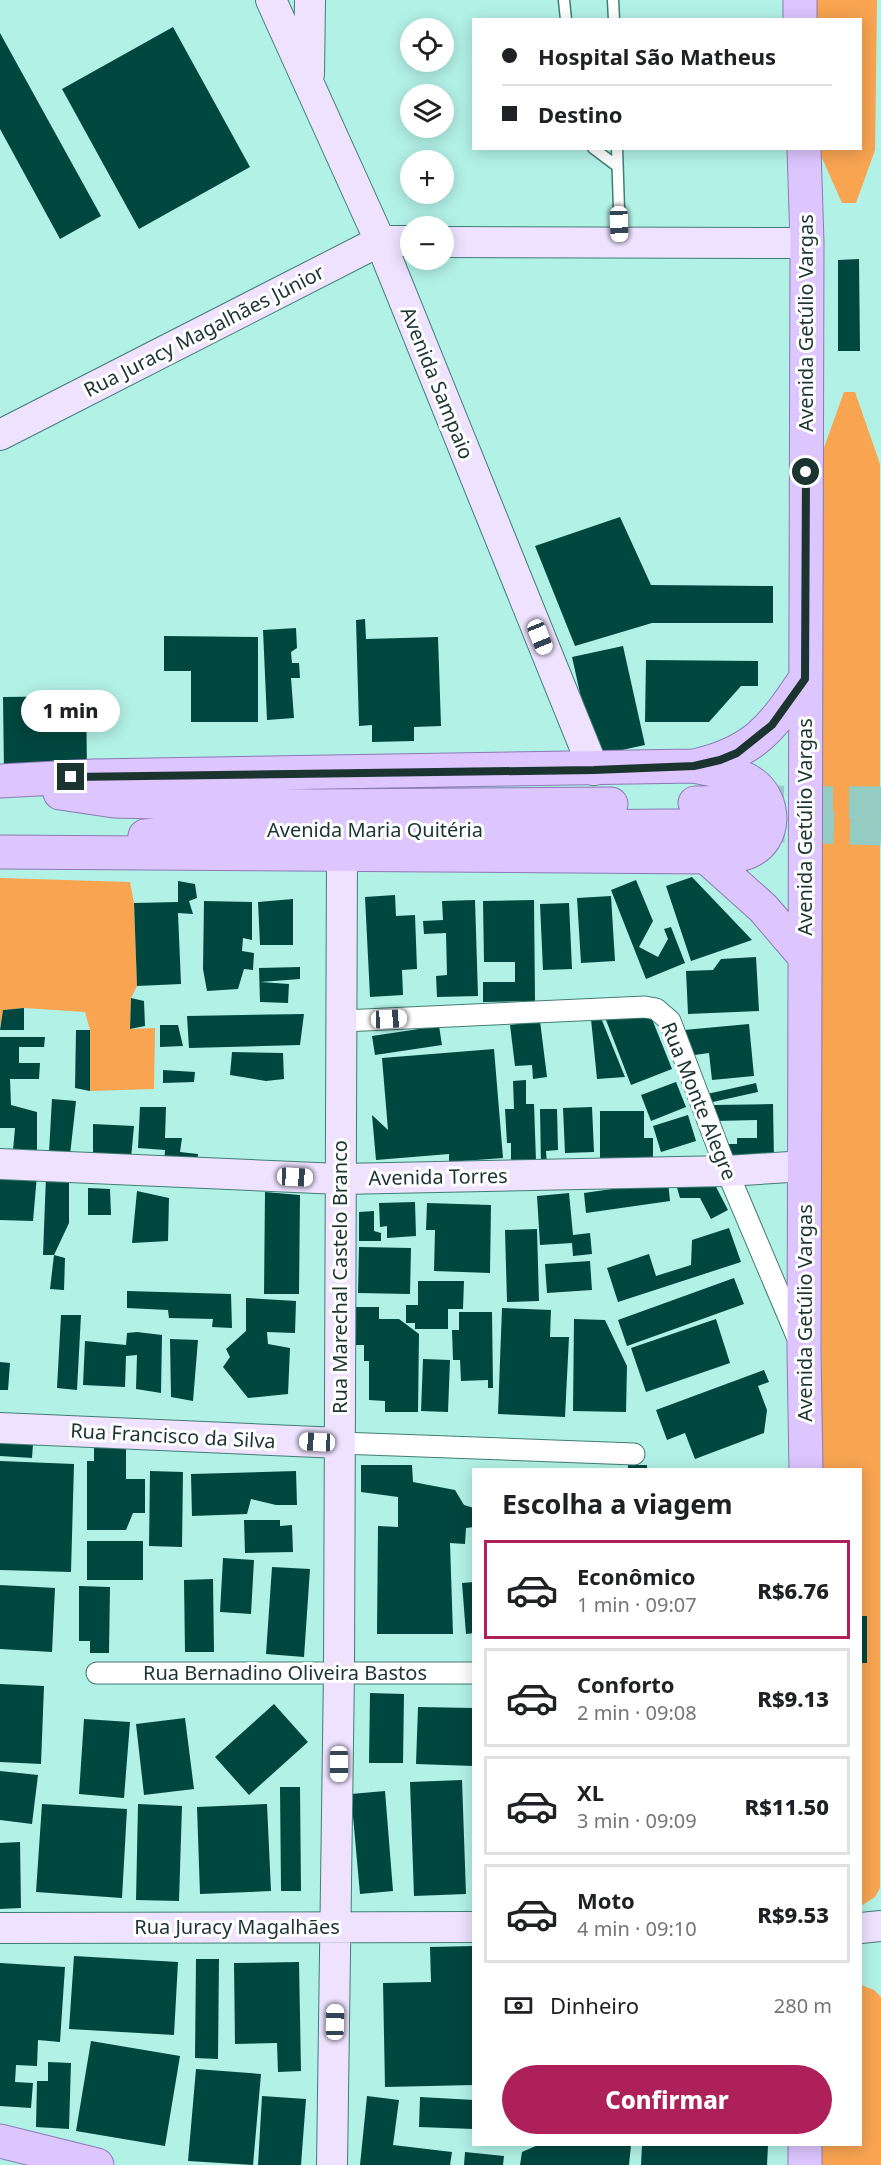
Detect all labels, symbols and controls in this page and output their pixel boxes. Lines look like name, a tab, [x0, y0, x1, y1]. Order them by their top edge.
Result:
map controls	[400, 18, 454, 270]
button: locate	[400, 18, 454, 72]
text: Hospital São Matheus	[538, 41, 776, 71]
button: layers	[400, 84, 454, 138]
text: Destino	[538, 99, 622, 129]
button: +	[400, 150, 454, 204]
car	[609, 206, 629, 242]
street label: Avenida Getúlio Vargas	[792, 214, 819, 432]
button: −	[400, 216, 454, 270]
street label: Rua Juracy Magalhães Júnior	[79, 258, 329, 403]
street label: Avenida Sampaio	[395, 303, 480, 463]
route start	[792, 458, 819, 485]
car	[525, 617, 555, 657]
callout: 1 min	[22, 690, 121, 732]
text: 1 min	[43, 697, 98, 724]
street label: Avenida Getúlio Vargas	[791, 718, 818, 936]
route end	[57, 763, 84, 790]
street label: Avenida Maria Quitéria	[267, 816, 483, 843]
car	[371, 1009, 407, 1029]
street label: Rua Monte Alegre	[655, 1018, 743, 1184]
street label: Rua Marechal Castelo Branco	[326, 1140, 353, 1414]
street label: Avenida Torres	[368, 1162, 508, 1191]
car	[277, 1167, 313, 1187]
street label: Avenida Getúlio Vargas	[791, 1204, 818, 1422]
street label: Rua Francisco da Silva	[70, 1417, 276, 1454]
car	[299, 1432, 335, 1452]
text: Escolha a viagem	[502, 1485, 733, 1522]
text: Econômico	[577, 1561, 696, 1591]
icon: car	[505, 1563, 559, 1617]
text: R$6.76	[757, 1575, 829, 1605]
text: 1 min · 09:07	[577, 1591, 697, 1618]
street label: Rua Bernadino Oliveira Bastos	[143, 1659, 427, 1686]
text: Conforto	[577, 1669, 675, 1699]
icon: car	[505, 1671, 559, 1725]
text: R$9.13	[757, 1683, 829, 1713]
text: 2 min · 09:08	[577, 1699, 697, 1726]
car	[330, 1746, 348, 1782]
text: XL	[577, 1777, 604, 1807]
icon: car	[505, 1779, 559, 1833]
text: R$11.50	[745, 1791, 829, 1821]
text: 3 min · 09:09	[577, 1807, 697, 1834]
text: Moto	[577, 1885, 635, 1915]
icon: car	[505, 1887, 559, 1941]
text: R$9.53	[757, 1899, 829, 1929]
street label: Rua Juracy Magalhães	[134, 1913, 340, 1940]
text: 4 min · 09:10	[577, 1915, 697, 1942]
icon: cash	[502, 1989, 535, 2022]
text: Dinheiro	[550, 1990, 639, 2020]
text: 280 m	[774, 1992, 832, 2019]
car	[326, 2004, 344, 2040]
button: Confirmar	[502, 2065, 832, 2134]

